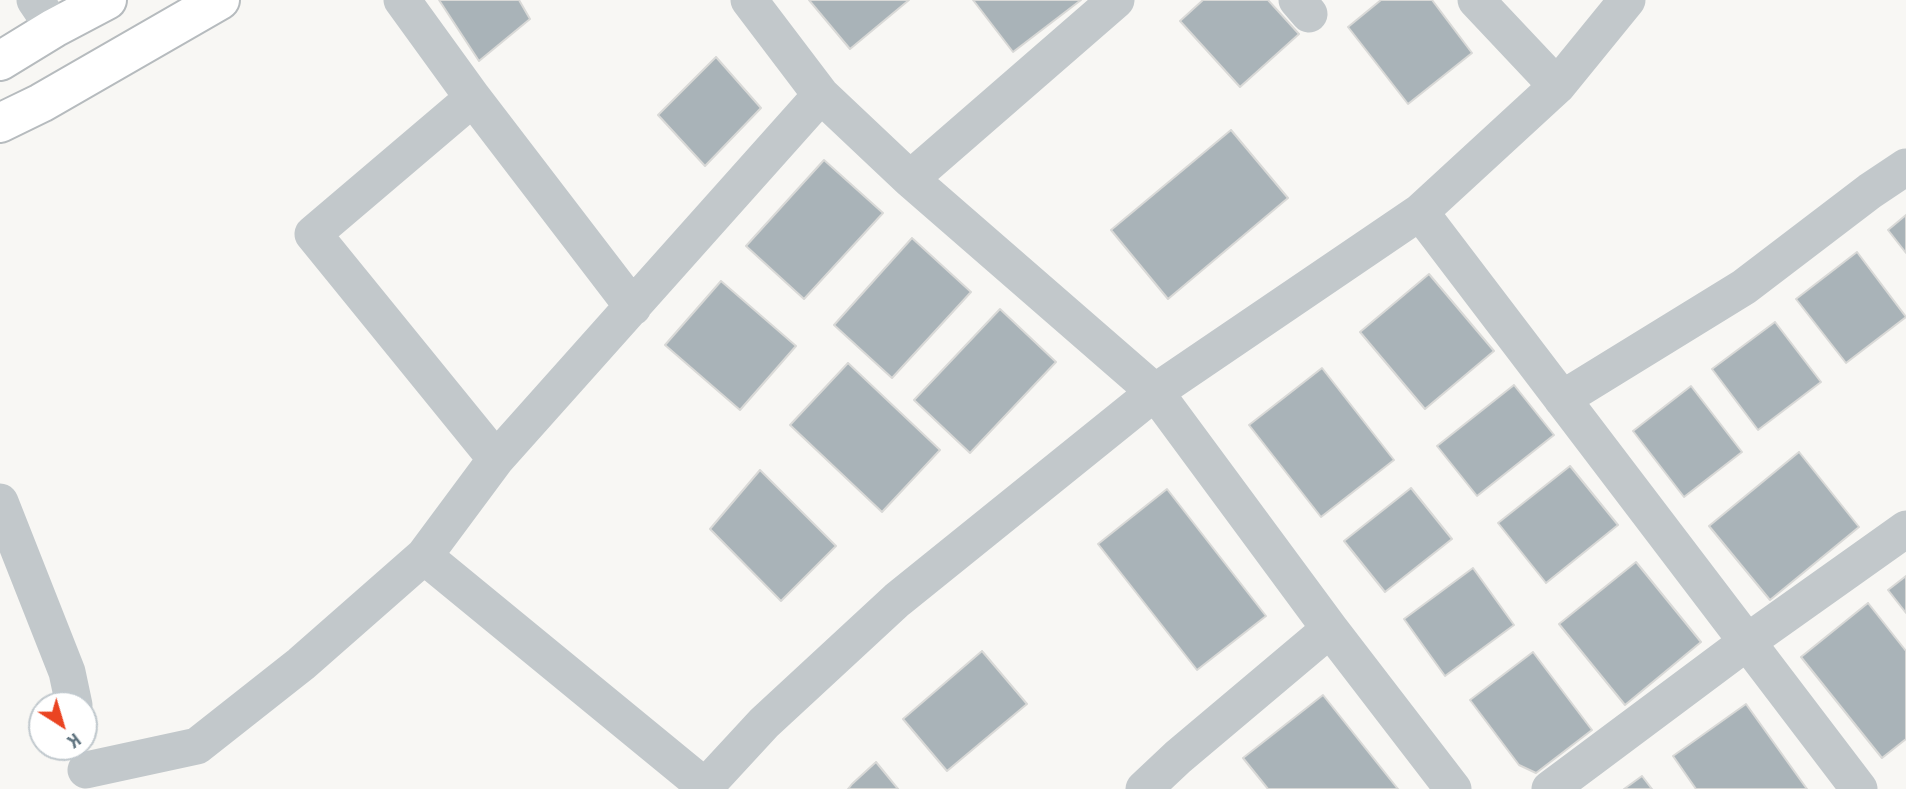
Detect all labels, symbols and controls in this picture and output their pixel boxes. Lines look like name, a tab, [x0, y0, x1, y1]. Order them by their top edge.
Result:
north arrow	[28, 691, 98, 761]
text: K	[62, 727, 88, 757]

